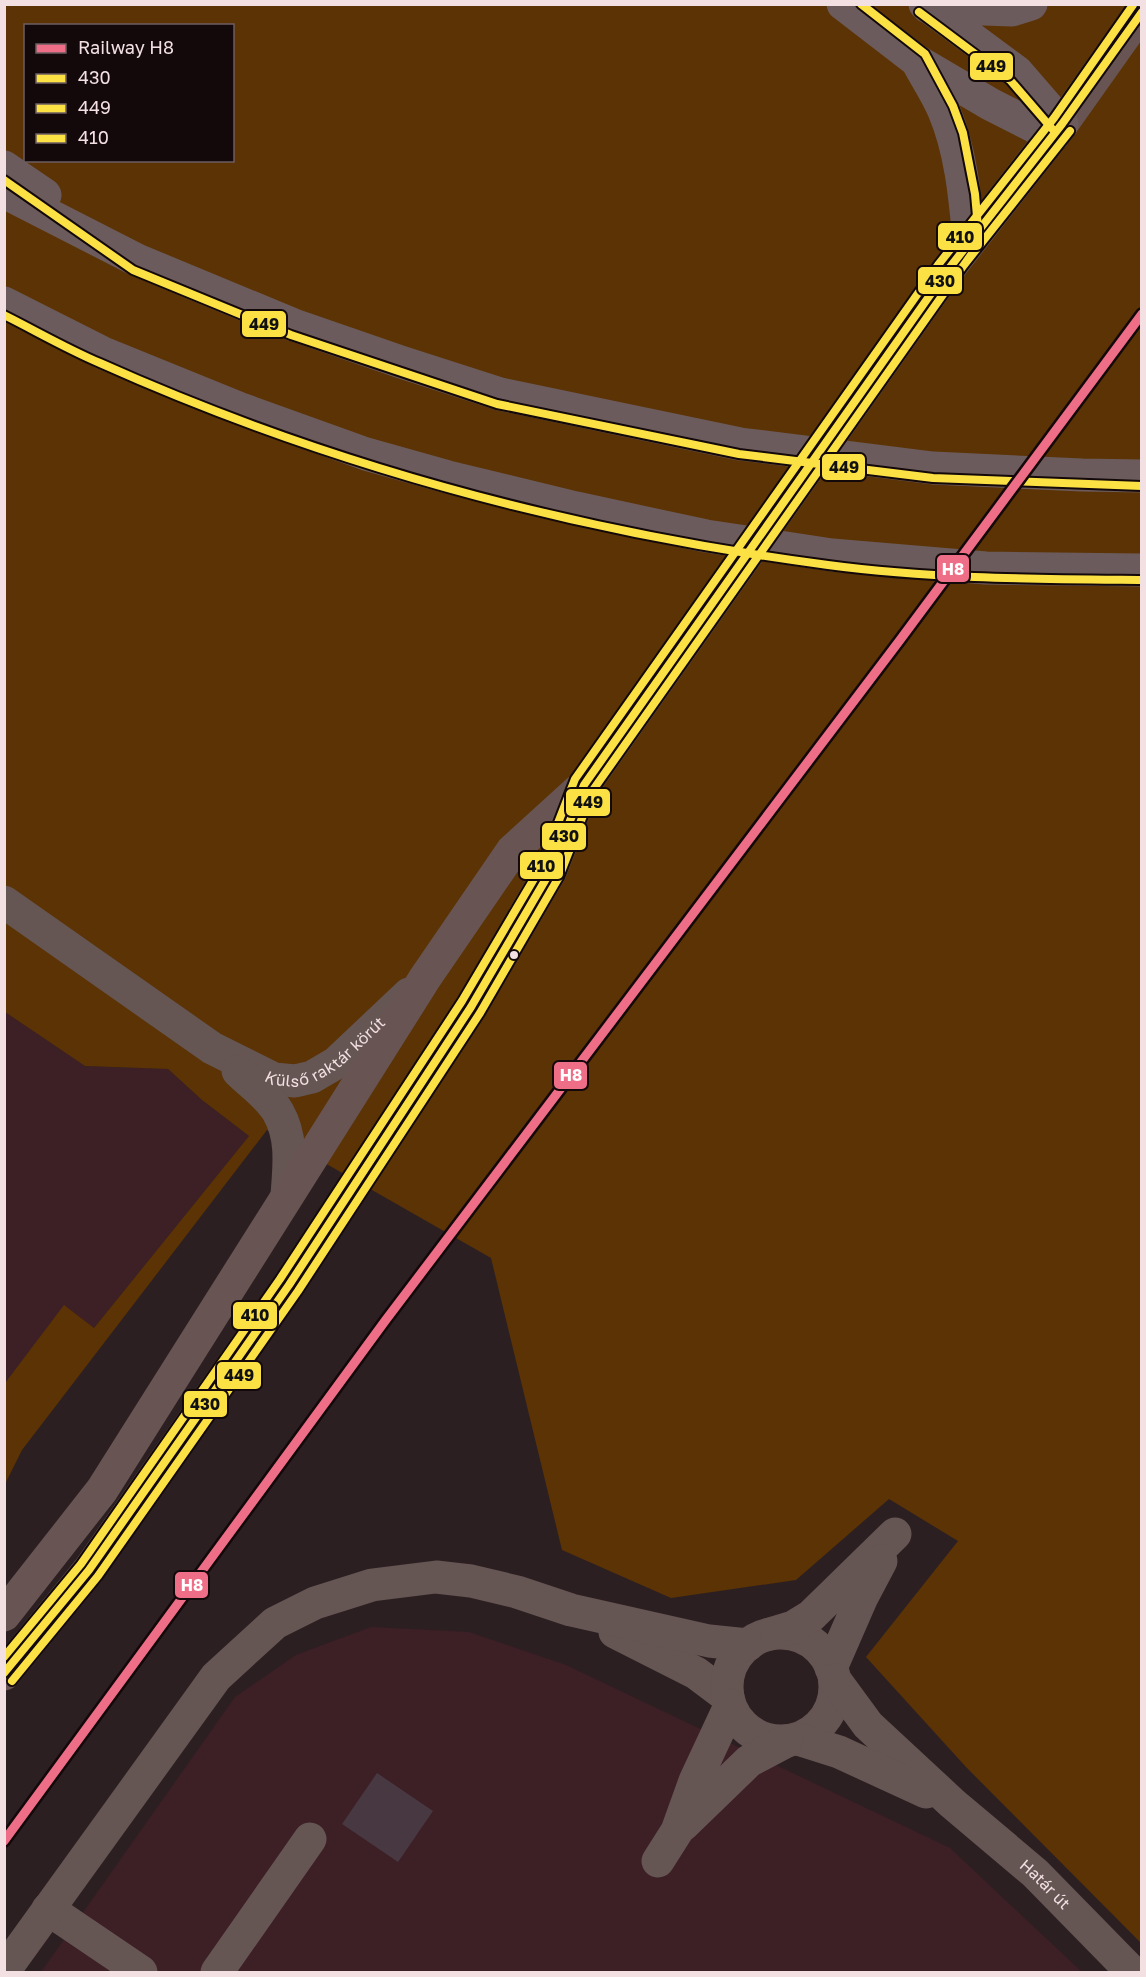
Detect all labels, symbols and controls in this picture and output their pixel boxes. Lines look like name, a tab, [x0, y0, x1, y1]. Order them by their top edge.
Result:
legend	[24, 24, 234, 162]
text: Railway H8	[78, 36, 174, 58]
line badge: 449	[969, 52, 1014, 81]
text: 449	[976, 56, 1006, 76]
text: 430	[78, 66, 111, 88]
text: 449	[78, 96, 111, 118]
text: 410	[78, 126, 109, 148]
line badge: 410	[937, 222, 983, 251]
text: 410	[946, 227, 974, 247]
line badge: 430	[917, 266, 963, 295]
text: 430	[925, 271, 955, 291]
line badge: 449	[241, 310, 287, 338]
text: 449	[249, 314, 279, 334]
line badge: 449	[821, 453, 866, 481]
text: 449	[829, 457, 859, 477]
line badge: H8	[936, 554, 970, 583]
text: H8	[942, 559, 964, 579]
line badge: 449	[565, 788, 611, 817]
text: 449	[573, 792, 603, 812]
line badge: 430	[541, 822, 587, 851]
text: 430	[549, 826, 579, 846]
line badge: 410	[519, 851, 564, 880]
text: 410	[527, 856, 555, 876]
unlabelled marker	[508, 949, 520, 961]
street label: Külső raktár körút	[262, 1012, 389, 1091]
line badge: H8	[553, 1061, 588, 1090]
text: H8	[560, 1065, 582, 1085]
line badge: 410	[232, 1301, 278, 1330]
text: 410	[241, 1305, 269, 1325]
line badge: 449	[216, 1361, 262, 1390]
text: 449	[224, 1365, 254, 1385]
line badge: 430	[183, 1390, 228, 1418]
text: 430	[190, 1394, 220, 1414]
line badge: H8	[174, 1571, 209, 1599]
text: H8	[181, 1575, 203, 1595]
street label: Határ út	[1016, 1855, 1075, 1913]

